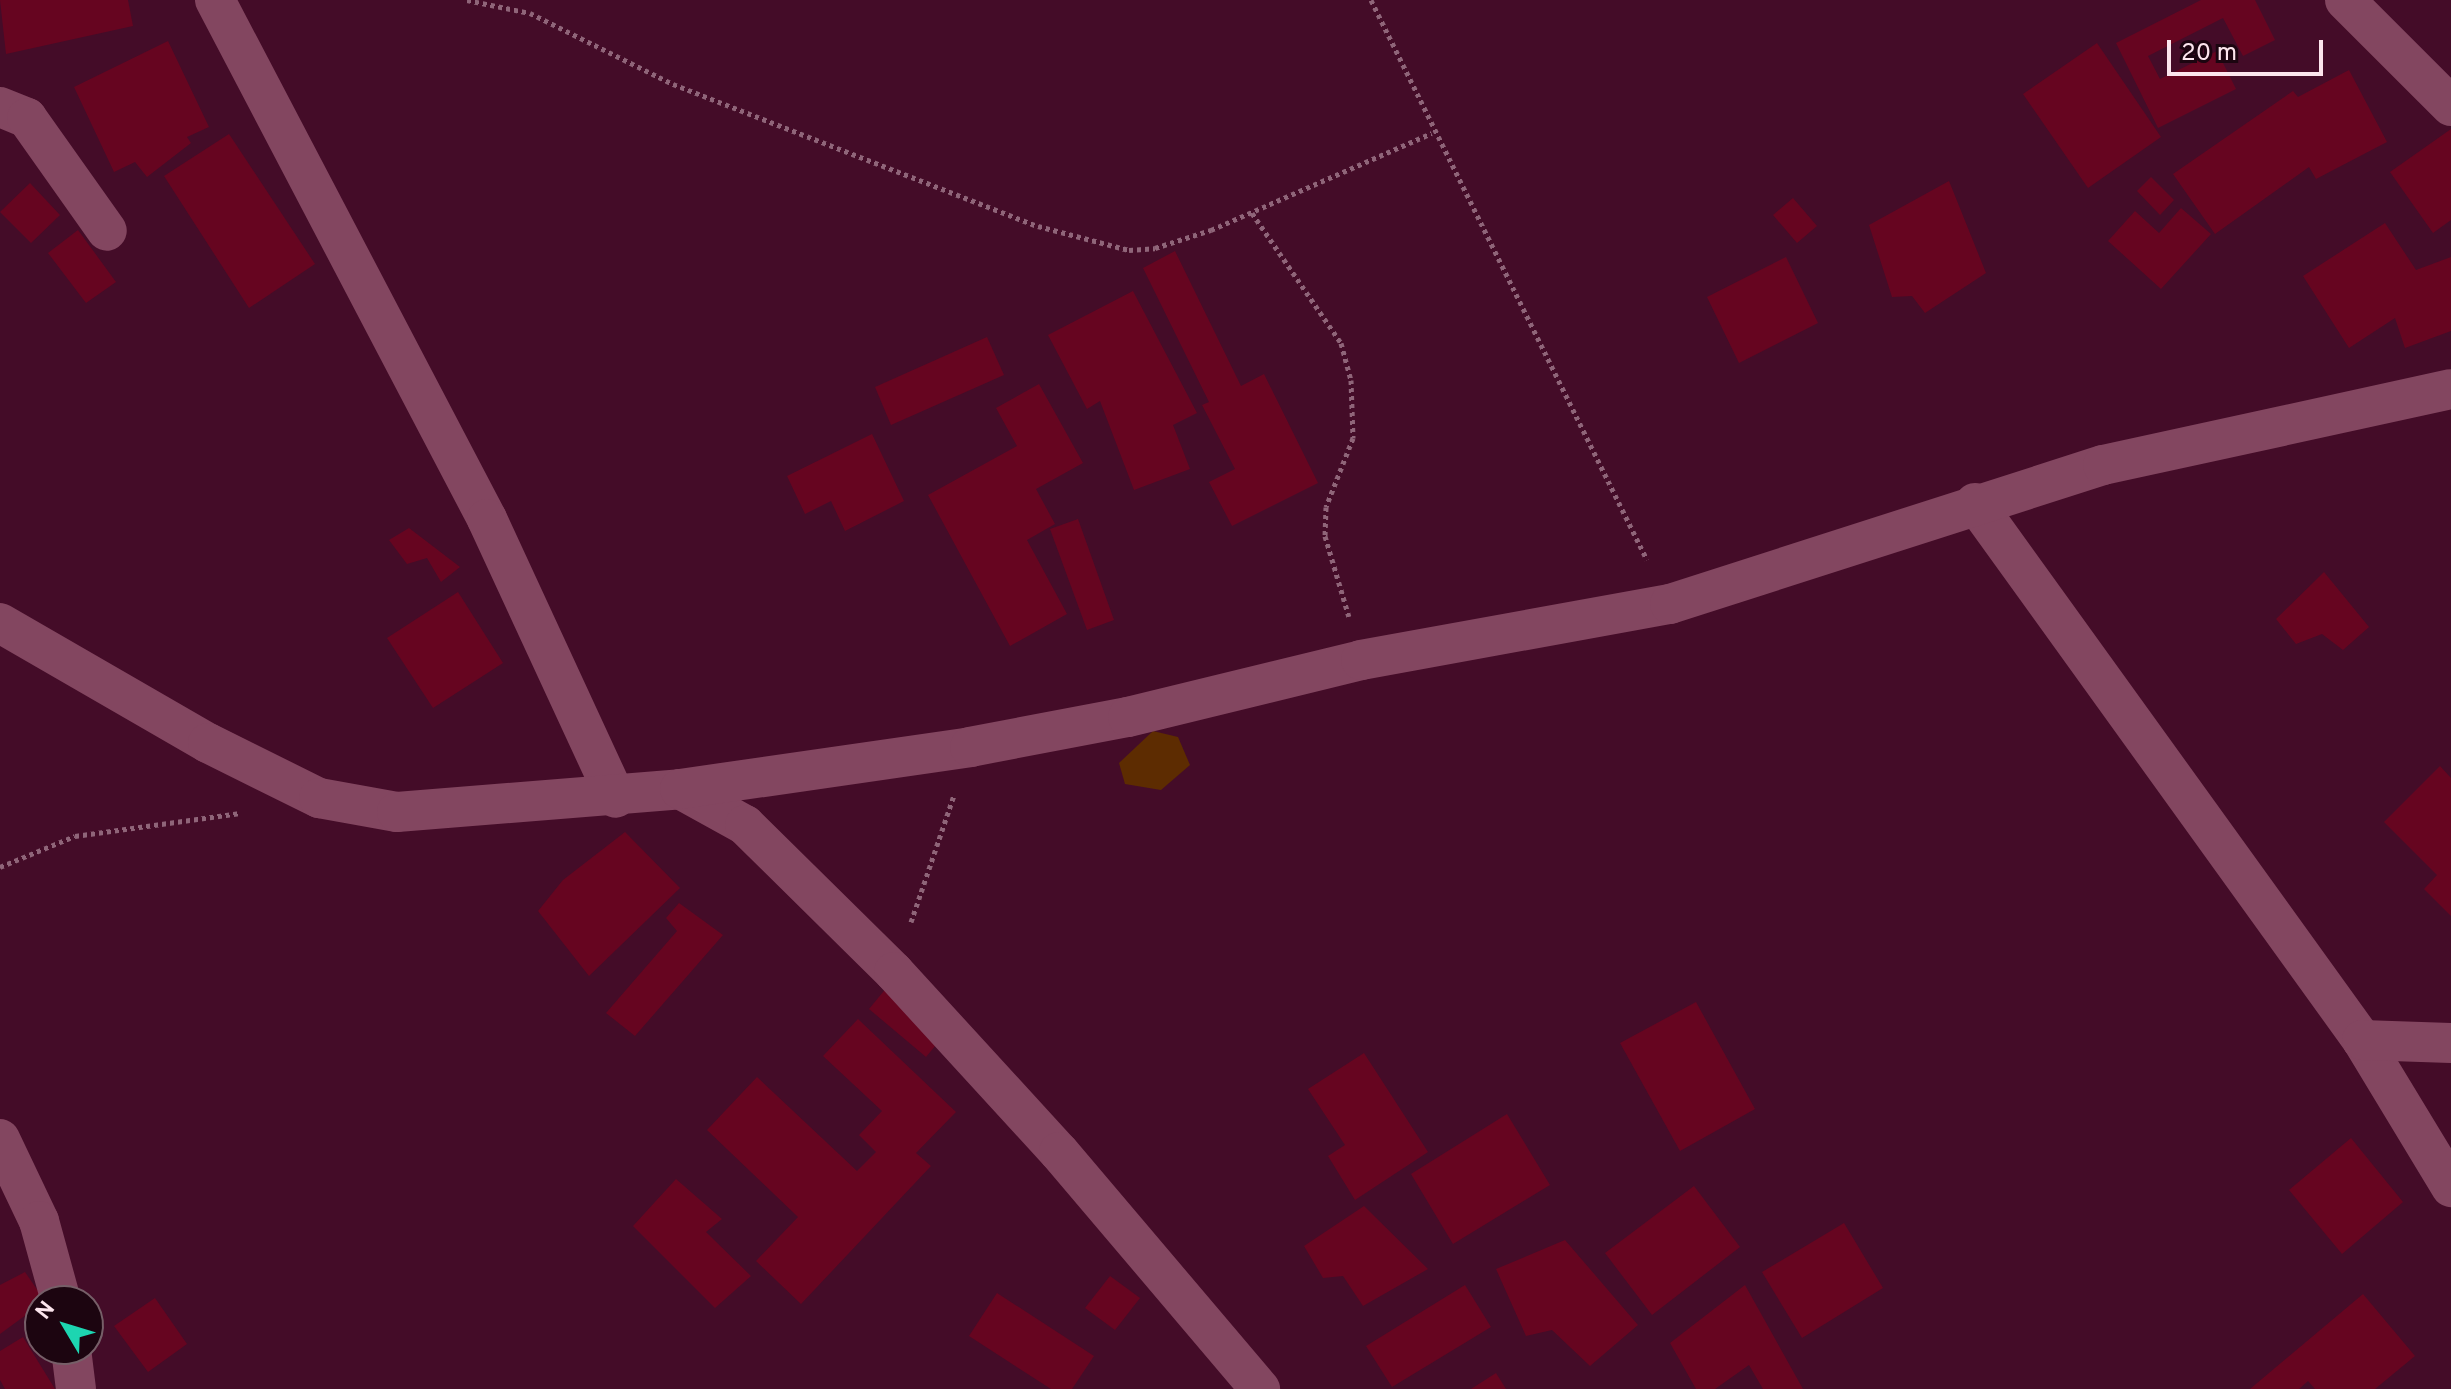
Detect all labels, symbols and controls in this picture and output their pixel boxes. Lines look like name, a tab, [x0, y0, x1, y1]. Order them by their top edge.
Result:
scale bar	[2171, 24, 2327, 74]
text: 20 m	[2181, 39, 2237, 69]
north arrow	[24, 1285, 104, 1365]
text: N	[31, 1297, 62, 1326]

